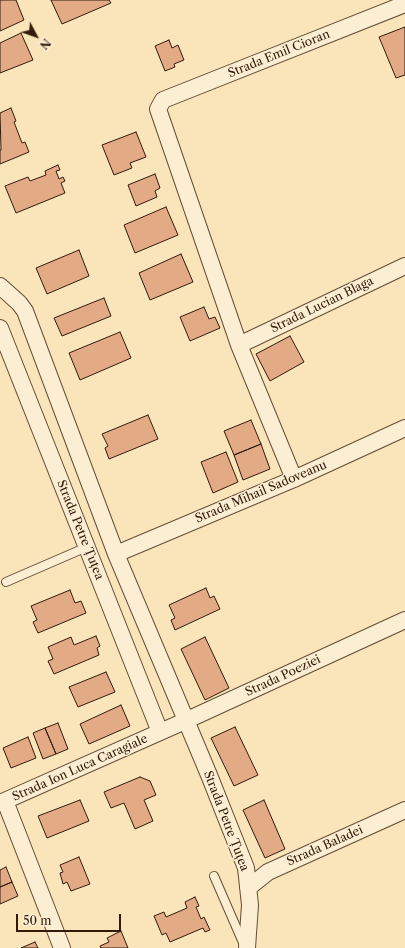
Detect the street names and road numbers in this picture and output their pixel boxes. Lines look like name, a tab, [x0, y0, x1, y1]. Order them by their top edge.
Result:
street label: Strada Emil Cioran	[226, 27, 332, 81]
street label: Strada Lucian Blaga	[268, 274, 376, 336]
street label: Strada Mihail Sadoveanu	[193, 458, 329, 526]
street label: Strada Petre Țuțea	[53, 478, 107, 582]
street label: Strada Poeziei	[243, 652, 323, 700]
street label: Strada Ion Luca Caragiale	[10, 732, 150, 804]
street label: Strada Petre Țuțea	[200, 769, 252, 873]
street label: Strada Baladei	[285, 823, 365, 869]

